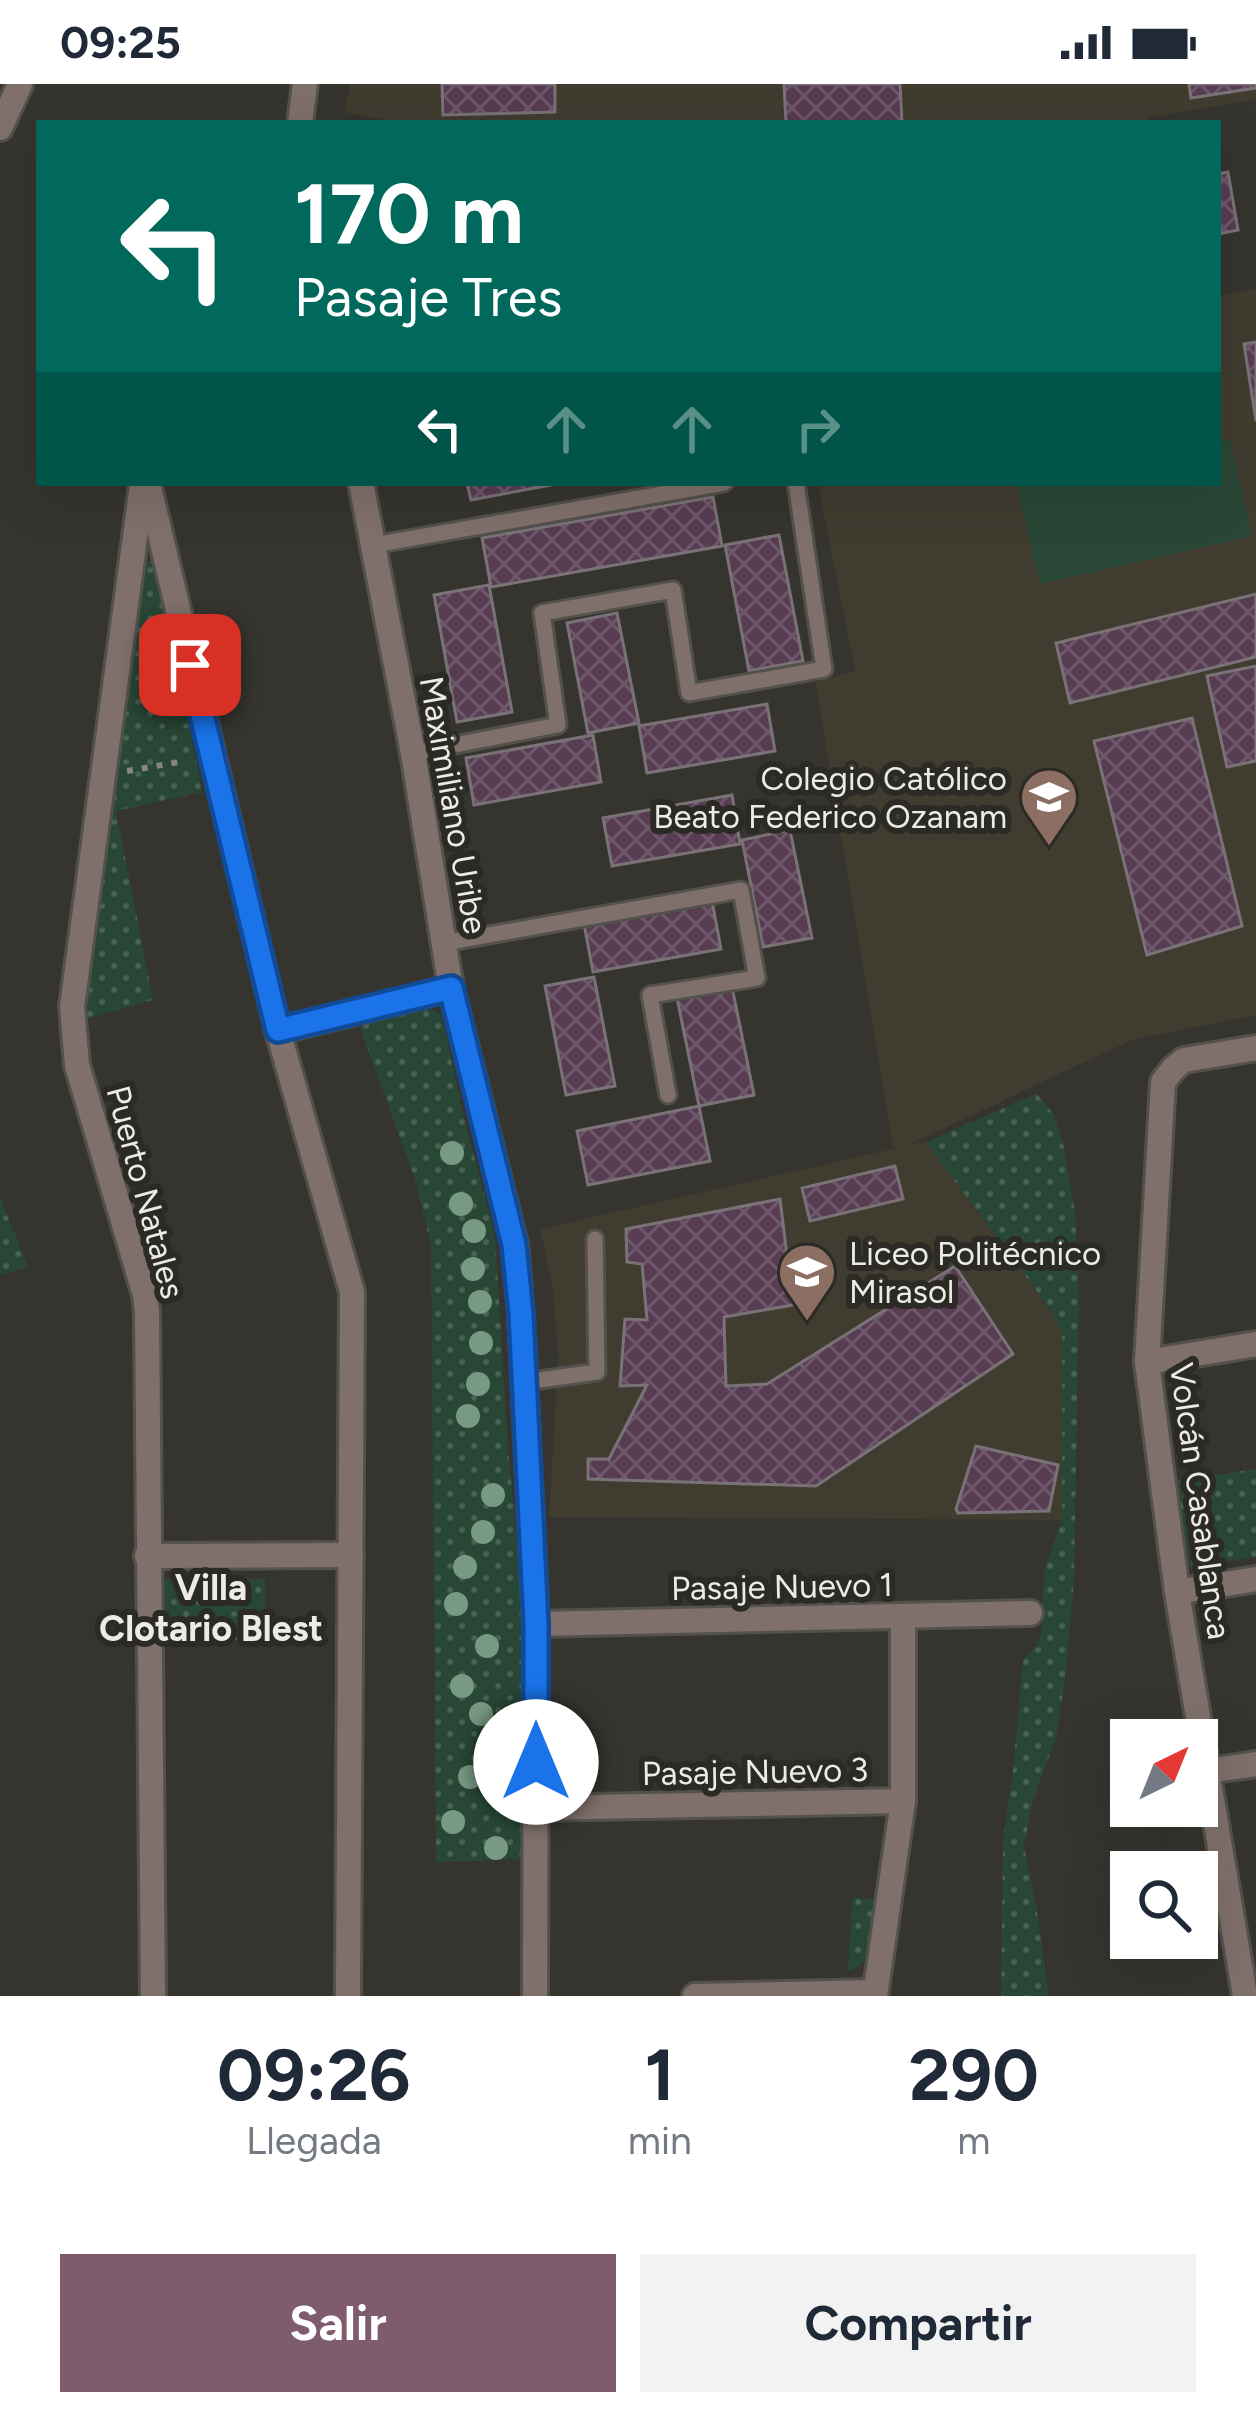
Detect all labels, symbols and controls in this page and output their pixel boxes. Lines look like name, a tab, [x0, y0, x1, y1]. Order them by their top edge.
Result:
text: 09:25	[60, 15, 181, 69]
text: 170 m	[294, 163, 524, 264]
icon: left	[96, 168, 252, 324]
text: Pasaje Tres	[294, 265, 563, 330]
icon: left	[407, 396, 473, 462]
icon: ahead	[533, 396, 599, 462]
icon: ahead	[659, 396, 725, 462]
icon: right	[785, 396, 851, 462]
pin	[139, 614, 241, 716]
icon: arrive	[157, 632, 223, 698]
street label: Maximiliano Uribe	[412, 673, 495, 937]
place label: Colegio Católico Beato Federico Ozanam	[653, 759, 1007, 836]
school or university icon: Colegio Católico Beato Federico Ozanam	[1018, 766, 1080, 848]
street label: Puerto Natales	[98, 1082, 193, 1303]
place label: Liceo Politécnico Mirasol	[849, 1234, 1101, 1311]
school or university icon: Liceo Politécnico Mirasol	[776, 1241, 838, 1323]
street label: Volcán Casablanca	[1162, 1360, 1239, 1642]
street label: Pasaje Nuevo 1	[671, 1565, 893, 1608]
district label: Villa Clotario Blest	[99, 1566, 323, 1650]
position arrow	[473, 1699, 599, 1825]
north arrow	[1110, 1719, 1218, 1827]
map controls	[1110, 1719, 1218, 1959]
street label: Pasaje Nuevo 3	[641, 1750, 869, 1793]
button: search	[1110, 1851, 1218, 1959]
text: 09:26	[217, 2032, 411, 2118]
text: 1	[645, 2032, 675, 2118]
text: 290	[909, 2032, 1039, 2118]
text: Llegada	[246, 2117, 382, 2164]
text: min	[628, 2117, 692, 2164]
text: m	[957, 2117, 990, 2164]
button: Salir	[60, 2254, 616, 2392]
button: Compartir	[640, 2254, 1196, 2392]

